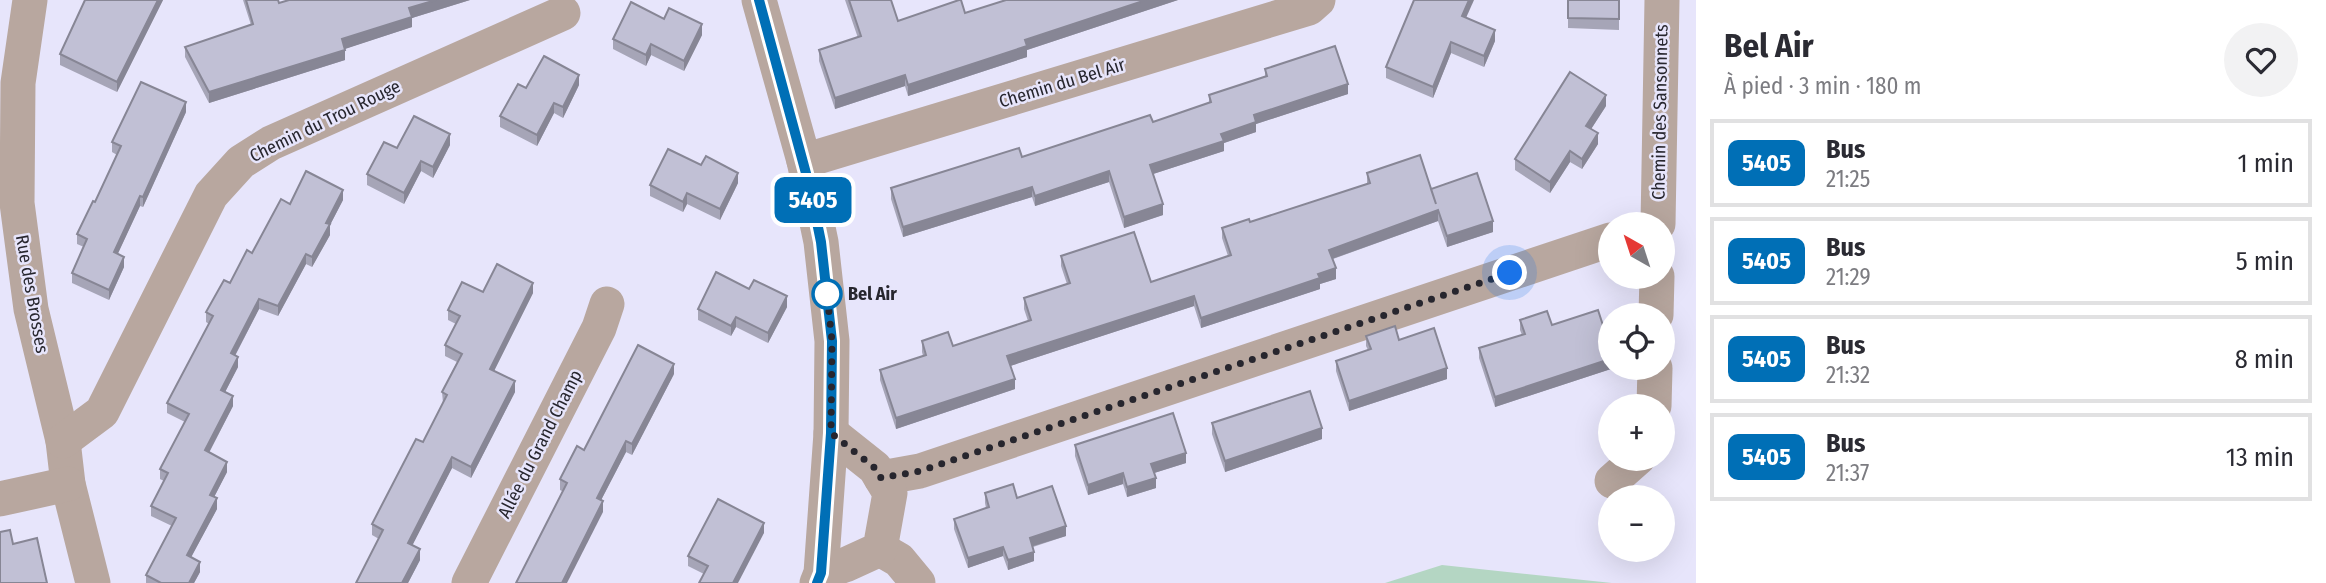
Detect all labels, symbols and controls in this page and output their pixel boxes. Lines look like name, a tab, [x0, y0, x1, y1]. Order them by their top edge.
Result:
button: heart	[2224, 23, 2298, 97]
street label: Chemin des Sansonnets	[1647, 24, 1673, 200]
text: Bel Air	[1724, 26, 1814, 66]
street label: Chemin du Bel Air	[996, 53, 1128, 113]
text: À pied · 3 min · 180 m	[1724, 72, 1922, 100]
street label: Chemin du Trou Rouge	[246, 75, 404, 167]
text: Bus	[1826, 134, 1865, 165]
text: 1 min	[2238, 148, 2294, 179]
text: 5405	[1742, 149, 1791, 177]
text: 21:25	[1826, 165, 1870, 193]
line badge: 5405	[764, 177, 862, 223]
text: 5405	[788, 186, 838, 214]
north arrow	[1598, 212, 1675, 289]
map controls	[1598, 212, 1675, 562]
text: Bus	[1826, 232, 1865, 263]
street label: Rue des Brosses	[11, 233, 53, 355]
text: 5 min	[2236, 246, 2294, 277]
text: 5405	[1742, 247, 1791, 275]
your location	[1492, 255, 1527, 290]
text: 21:29	[1826, 263, 1871, 291]
marker: Bel Air	[812, 279, 842, 309]
place label: Bel Air	[848, 283, 897, 305]
button: locate	[1598, 303, 1675, 380]
text: Bus	[1826, 330, 1865, 361]
text: 8 min	[2235, 344, 2294, 375]
text: 5405	[1742, 345, 1791, 373]
text: 21:32	[1826, 361, 1870, 389]
street label: Allée du Grand Champ	[493, 366, 587, 522]
button: +	[1598, 394, 1675, 471]
text: Bus	[1826, 428, 1865, 459]
text: 13 min	[2226, 442, 2294, 473]
text: 5405	[1742, 443, 1791, 471]
text: 21:37	[1826, 459, 1869, 487]
button: −	[1598, 485, 1675, 562]

